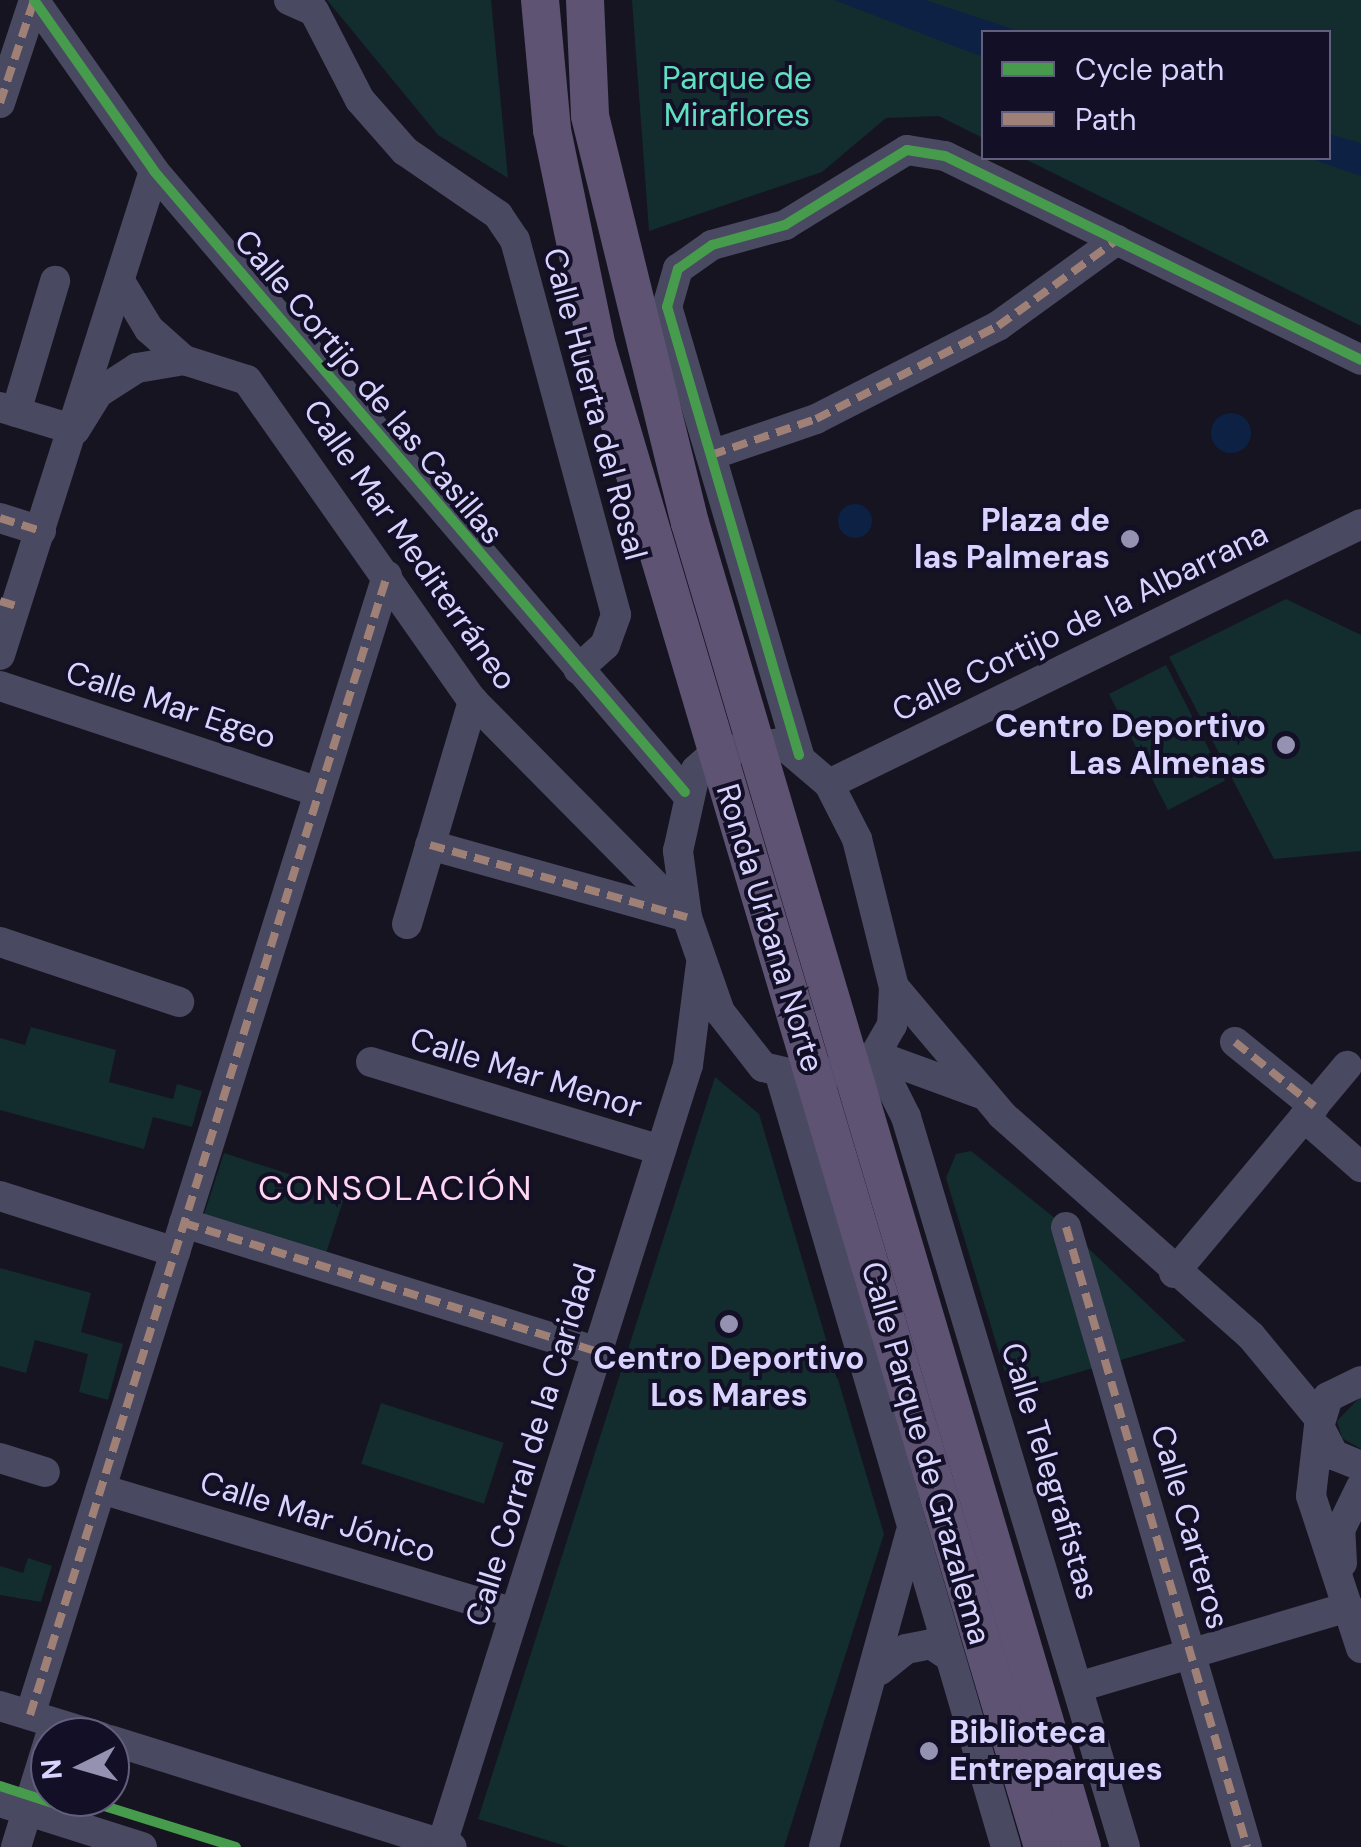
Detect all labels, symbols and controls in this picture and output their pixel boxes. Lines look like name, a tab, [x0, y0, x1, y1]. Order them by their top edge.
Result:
legend	[981, 30, 1331, 160]
text: Cycle path	[1075, 50, 1224, 89]
park label: Parque de Miraflores	[662, 60, 812, 135]
text: Path	[1075, 100, 1137, 139]
street label: Calle Cortijo de las Casillas	[226, 222, 512, 552]
street label: Calle Huerta del Rosal	[535, 244, 655, 564]
street label: Calle Mar Mediterráneo	[295, 392, 525, 698]
place label: Plaza de las Palmeras	[914, 502, 1110, 577]
street label: Calle Cortijo de la Albarrana	[886, 514, 1274, 730]
marker: Plaza de las Palmeras	[1119, 528, 1141, 550]
street label: Calle Mar Egeo	[61, 653, 281, 757]
place label: Centro Deportivo Las Almenas	[995, 708, 1266, 783]
marker: Centro Deportivo Las Almenas	[1275, 734, 1297, 756]
street label: Ronda Urbana Norte	[708, 779, 832, 1077]
street label: Calle Mar Menor	[406, 1020, 646, 1126]
district label: CONSOLACIÓN	[258, 1167, 534, 1209]
street label: Calle Parque de Grazalema	[853, 1257, 999, 1649]
street label: Calle Corral de la Caridad	[458, 1259, 604, 1631]
marker: Centro Deportivo Los Mares	[718, 1313, 740, 1335]
street label: Calle Telegrafistas	[993, 1338, 1107, 1604]
place label: Centro Deportivo Los Mares	[593, 1340, 865, 1415]
street label: Calle Carteros	[1143, 1421, 1237, 1633]
street label: Calle Mar Jónico	[196, 1463, 440, 1571]
place label: Biblioteca Entreparques	[949, 1714, 1163, 1789]
north arrow	[30, 1717, 130, 1817]
marker: Biblioteca Entreparques	[918, 1740, 940, 1762]
text: N	[32, 1758, 71, 1781]

